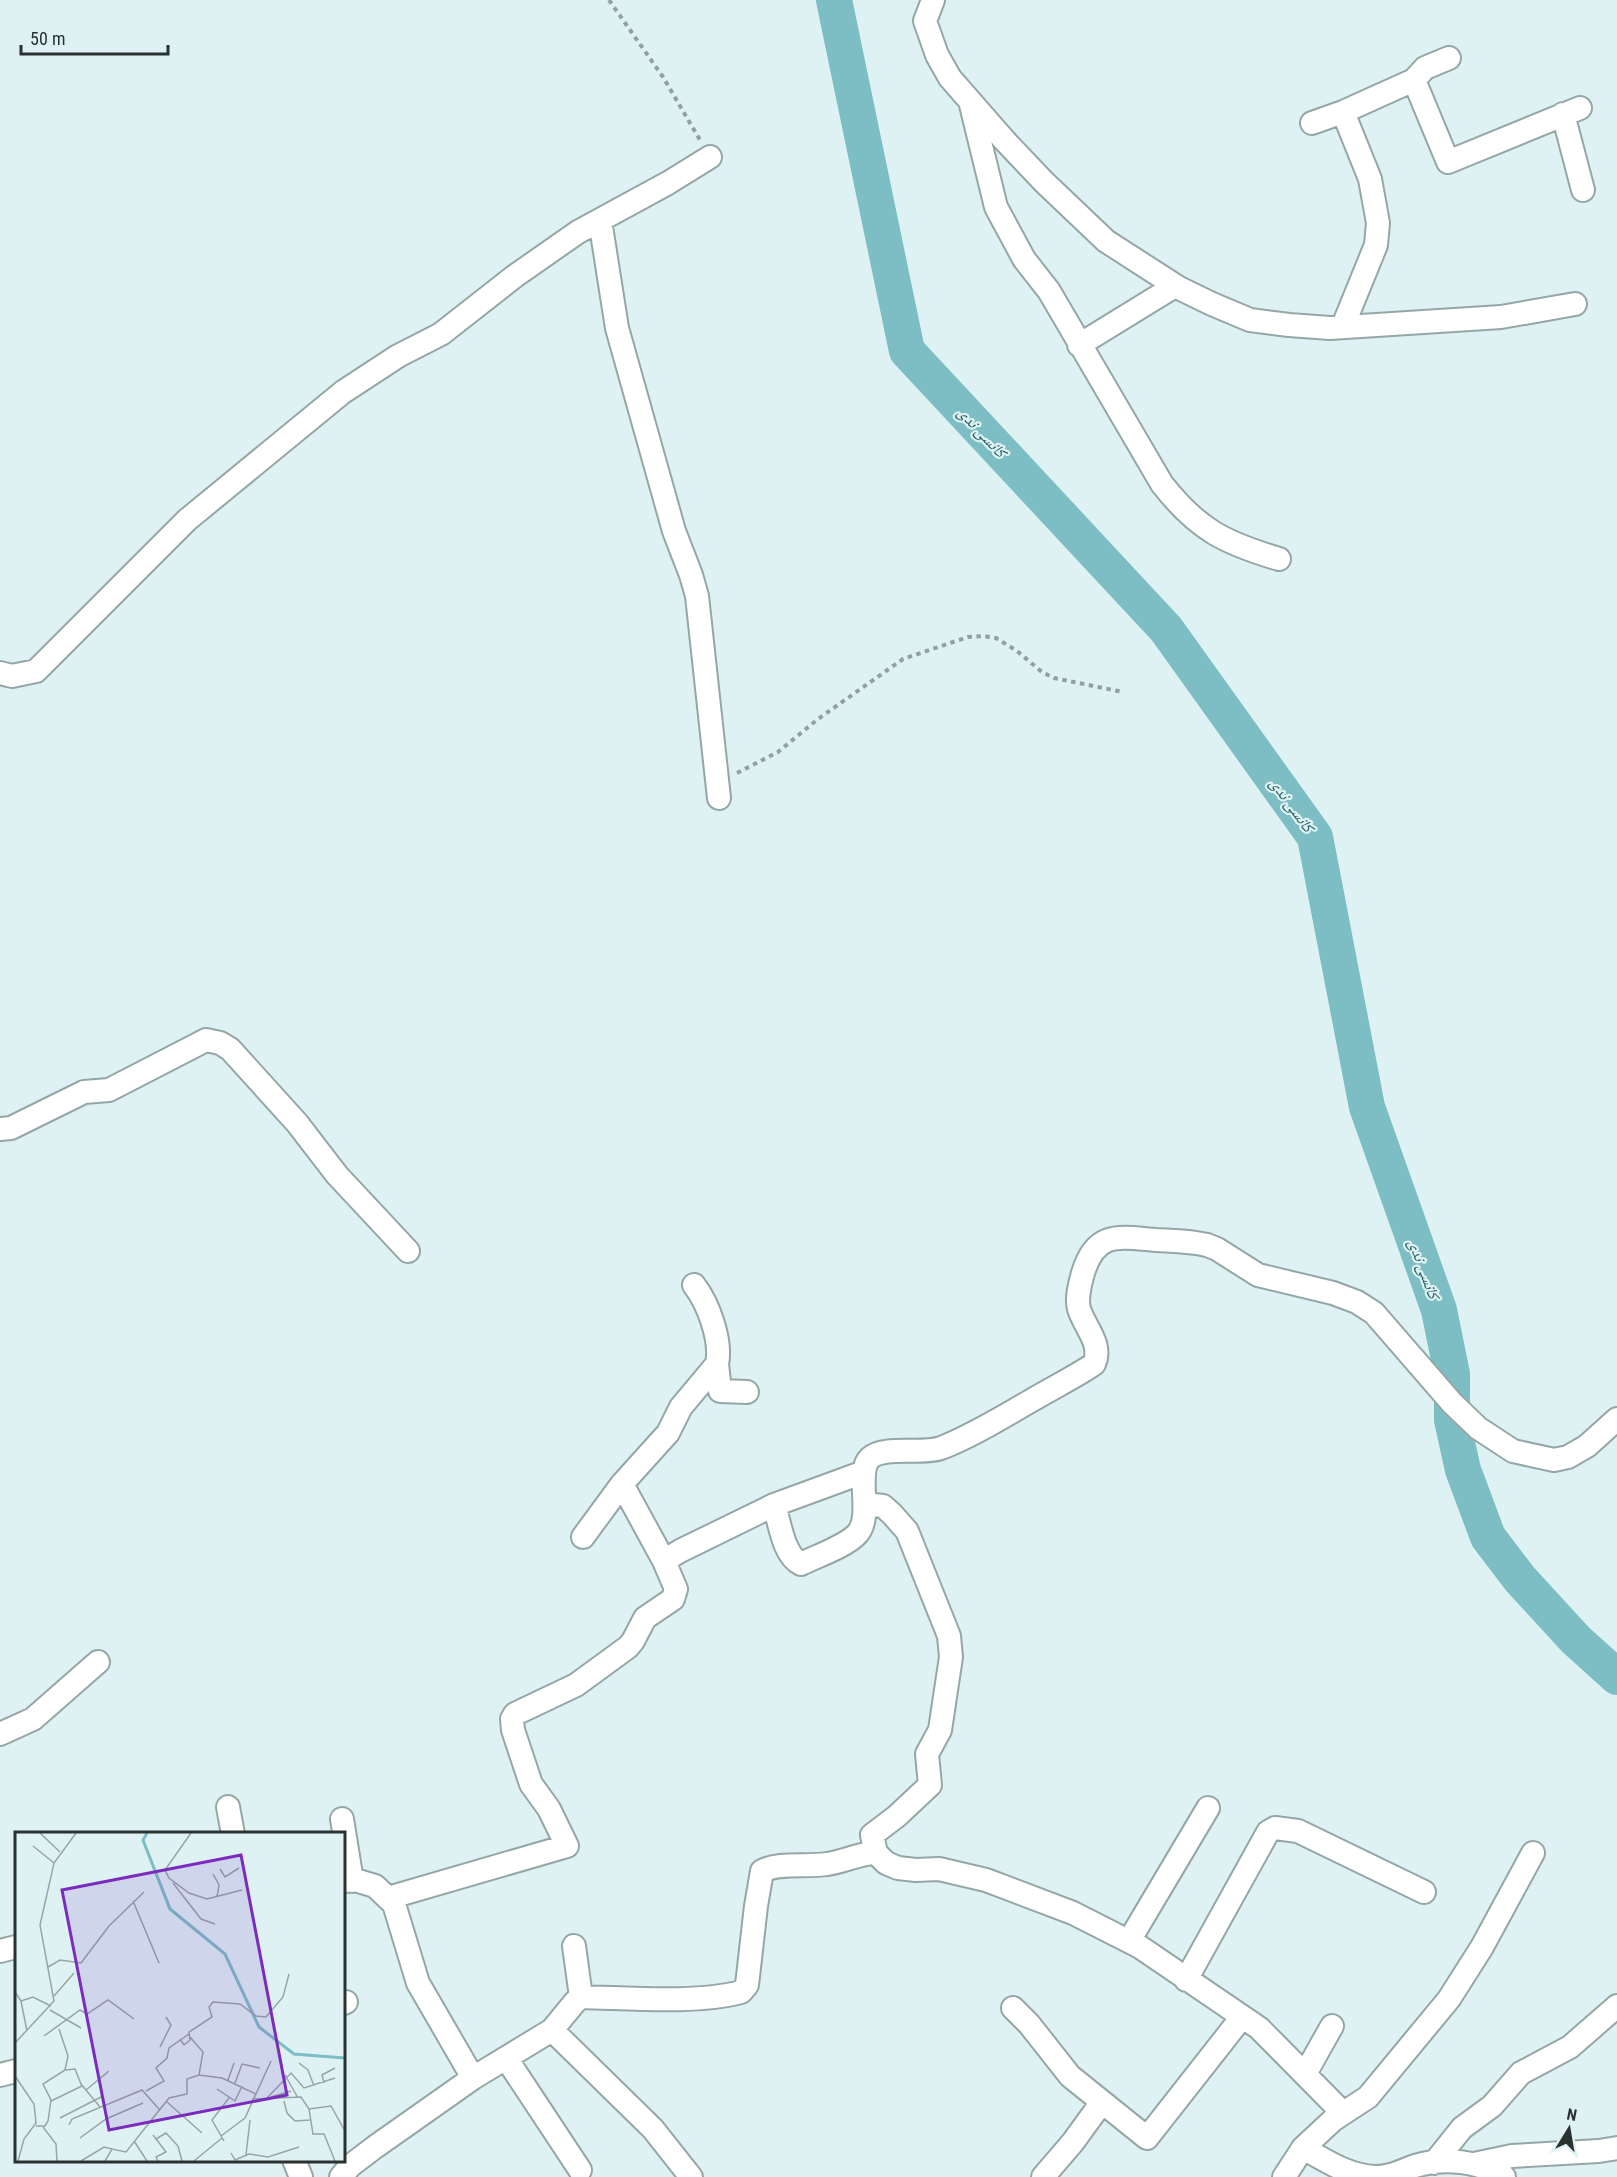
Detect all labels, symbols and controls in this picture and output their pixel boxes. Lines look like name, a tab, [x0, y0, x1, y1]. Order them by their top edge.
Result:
scale bar	[21, 18, 168, 56]
text: 50 m	[30, 28, 65, 49]
water label: کانسی ندی	[953, 403, 1012, 464]
water label: کانسی ندی	[1265, 774, 1319, 838]
water label: کانسی ندی	[1403, 1237, 1444, 1304]
inset map	[15, 1832, 345, 2162]
north arrow	[1539, 2099, 1599, 2159]
text: N	[1565, 2105, 1578, 2125]

